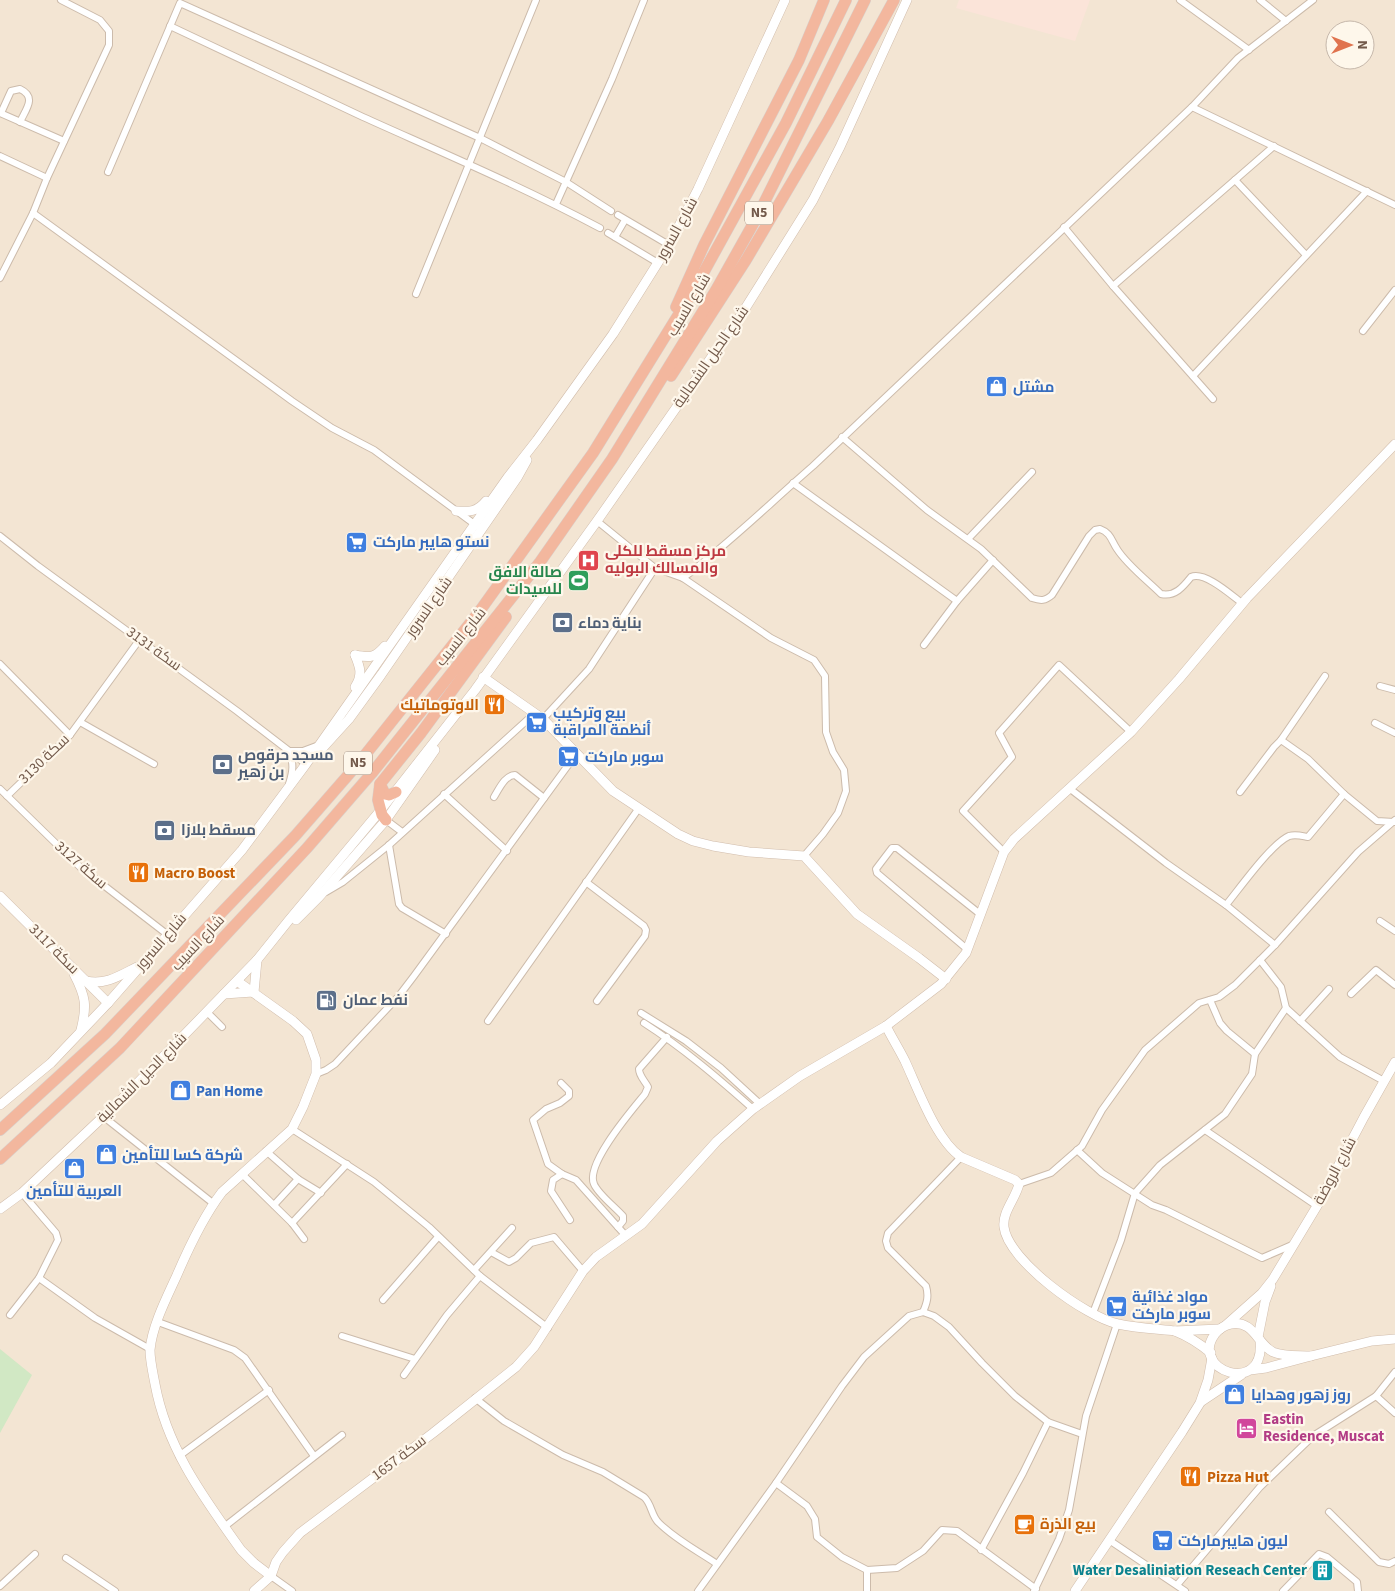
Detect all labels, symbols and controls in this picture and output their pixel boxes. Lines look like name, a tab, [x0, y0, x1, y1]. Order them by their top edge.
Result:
north arrow	[1325, 20, 1375, 70]
text: N	[1352, 40, 1372, 50]
street label: شارع السرور	[650, 194, 703, 265]
road number: N5	[745, 202, 773, 224]
street label: شارع السيب	[662, 270, 716, 340]
street label: شارع الحيل الشمالية	[668, 302, 754, 412]
shop icon: مشتل	[985, 375, 1009, 399]
place label: مشتل	[1013, 377, 1054, 398]
supermarket icon: نستو هايبر ماركت	[345, 530, 369, 554]
place label: نستو هايبر ماركت	[373, 532, 490, 553]
place label: مركز مسقط للكلى والمسالك البوليه	[605, 541, 726, 579]
hospital icon: مركز مسقط للكلى والمسالك البوليه	[577, 548, 601, 572]
place label: صالة الافق للسيدات	[488, 562, 562, 600]
sports icon: صالة الافق للسيدات	[566, 569, 590, 593]
street label: شارع السرور	[400, 573, 458, 642]
street label: شارع السيب	[431, 603, 491, 671]
bank icon: بناية دماء	[550, 611, 574, 635]
place label: بناية دماء	[578, 613, 642, 634]
street label: سكة 3131	[122, 622, 186, 676]
restaurant icon: الاوتوماتيك	[483, 693, 507, 717]
place label: الاوتوماتيك	[401, 695, 479, 716]
place label: بيع وتركيب أنظمة المراقبة	[553, 703, 651, 741]
supermarket icon: بيع وتركيب أنظمة المراقبة	[525, 710, 549, 734]
street label: سكة 3130	[14, 729, 74, 789]
place label: مسجد حرقوص بن زهير	[237, 745, 334, 783]
supermarket icon: سوبر ماركت	[557, 745, 581, 769]
place label: سوبر ماركت	[585, 747, 664, 768]
road number: N5	[344, 751, 372, 774]
bank icon: مسجد حرقوص بن زهير	[210, 752, 234, 776]
bank icon: مسقط بلازا	[153, 818, 177, 842]
place label: مسقط بلازا	[181, 820, 256, 841]
street label: سكة 3127	[50, 836, 112, 894]
restaurant icon: Macro Boost	[126, 861, 150, 885]
place label: Macro Boost	[154, 863, 235, 884]
street label: شارع السرور	[130, 909, 192, 976]
street label: شارع السيب	[167, 910, 229, 976]
street label: سكة 3117	[24, 919, 84, 979]
fuel station icon: نفط عمان	[315, 988, 339, 1012]
place label: نفط عمان	[343, 990, 408, 1011]
street label: شارع الحيل الشمالية	[92, 1028, 192, 1128]
shop icon: Pan Home	[168, 1079, 192, 1103]
place label: Pan Home	[196, 1081, 263, 1102]
street label: شارع الروضة	[1308, 1133, 1362, 1209]
shop icon: شركة كسا للتأمين	[94, 1143, 118, 1167]
place label: شركة كسا للتأمين	[122, 1145, 243, 1166]
shop icon: العربية للتأمين	[62, 1156, 86, 1180]
place label: العربية للتأمين	[26, 1181, 122, 1202]
place label: مواد غذائية سوبر ماركت	[1132, 1287, 1211, 1325]
supermarket icon: مواد غذائية سوبر ماركت	[1104, 1294, 1128, 1318]
shop icon: روز زهور وهدايا	[1223, 1383, 1247, 1407]
place label: روز زهور وهدايا	[1251, 1385, 1351, 1406]
place label: Eastin Residence, Muscat	[1263, 1409, 1385, 1447]
hotel icon: Eastin Residence, Muscat	[1235, 1416, 1259, 1440]
street label: سكة 1657	[367, 1430, 431, 1486]
restaurant icon: Pizza Hut	[1179, 1465, 1203, 1489]
place label: Pizza Hut	[1207, 1467, 1269, 1488]
cafe icon: بيع الذرة	[1012, 1512, 1036, 1536]
place label: بيع الذرة	[1040, 1514, 1096, 1535]
supermarket icon: ليون هايبرماركت	[1150, 1529, 1174, 1553]
place label: ليون هايبرماركت	[1178, 1531, 1288, 1552]
building icon: Water Desaliniation Reseach Center	[1311, 1558, 1335, 1582]
place label: Water Desaliniation Reseach Center	[1073, 1560, 1307, 1581]

